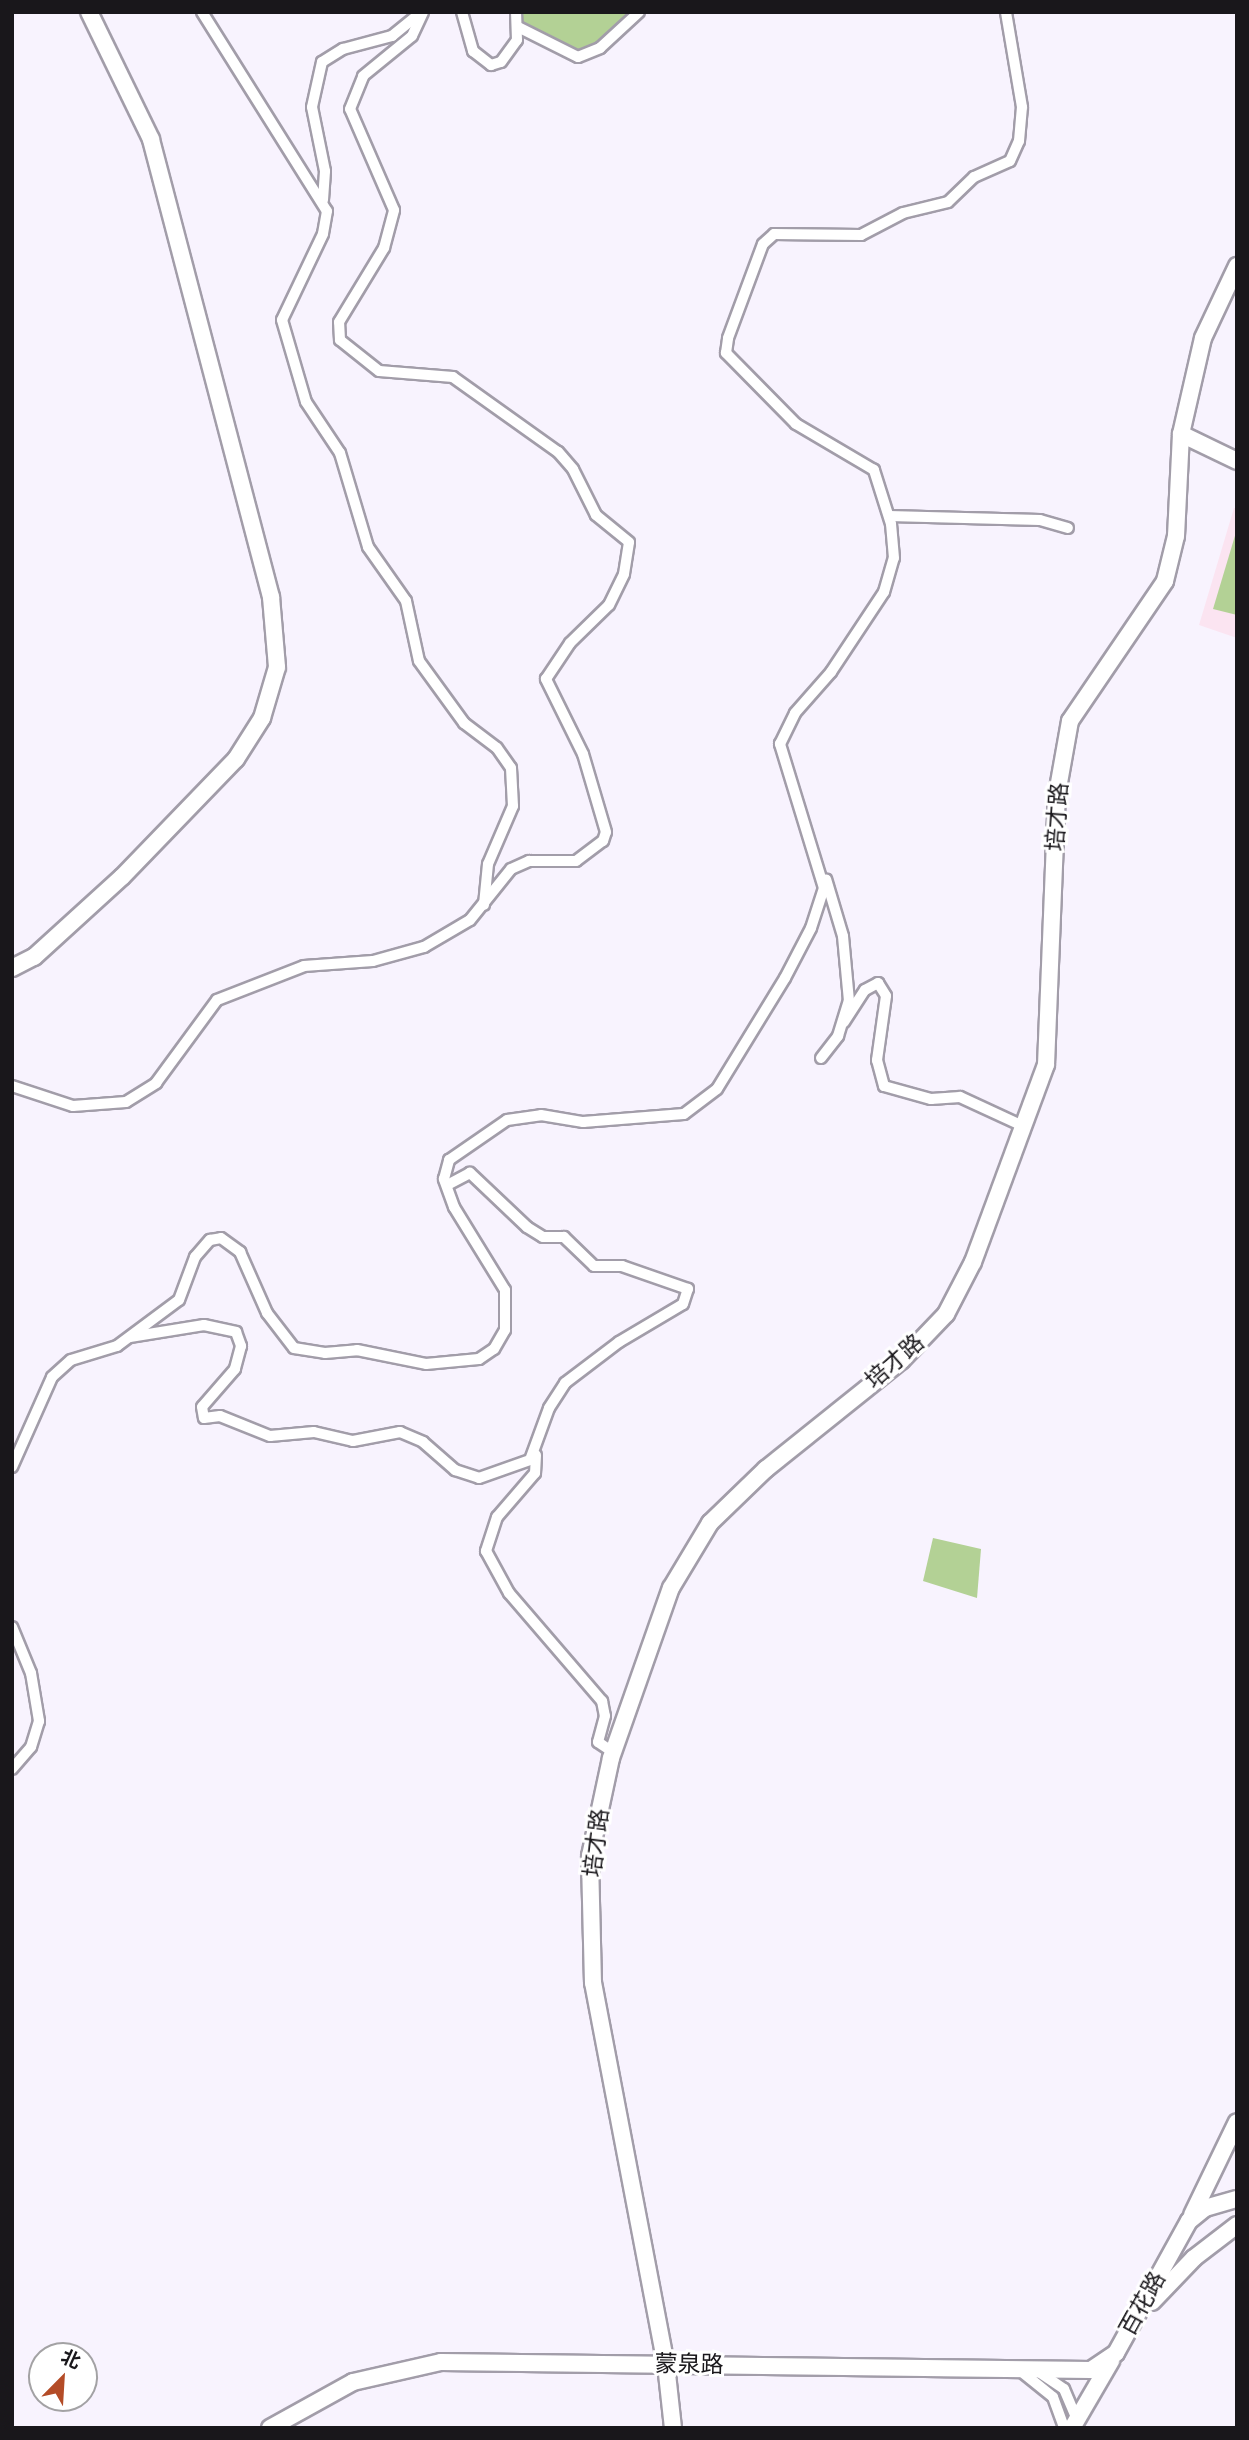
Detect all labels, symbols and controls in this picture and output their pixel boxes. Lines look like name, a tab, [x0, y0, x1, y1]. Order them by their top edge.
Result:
street label: 培才路	[1042, 782, 1074, 852]
street label: 培才路	[860, 1329, 930, 1395]
street label: 培才路	[579, 1807, 615, 1879]
street label: 百花路	[1114, 2267, 1172, 2341]
north arrow	[28, 2342, 98, 2412]
text: 北	[58, 2346, 84, 2374]
street label: 蒙泉路	[654, 2351, 724, 2379]

